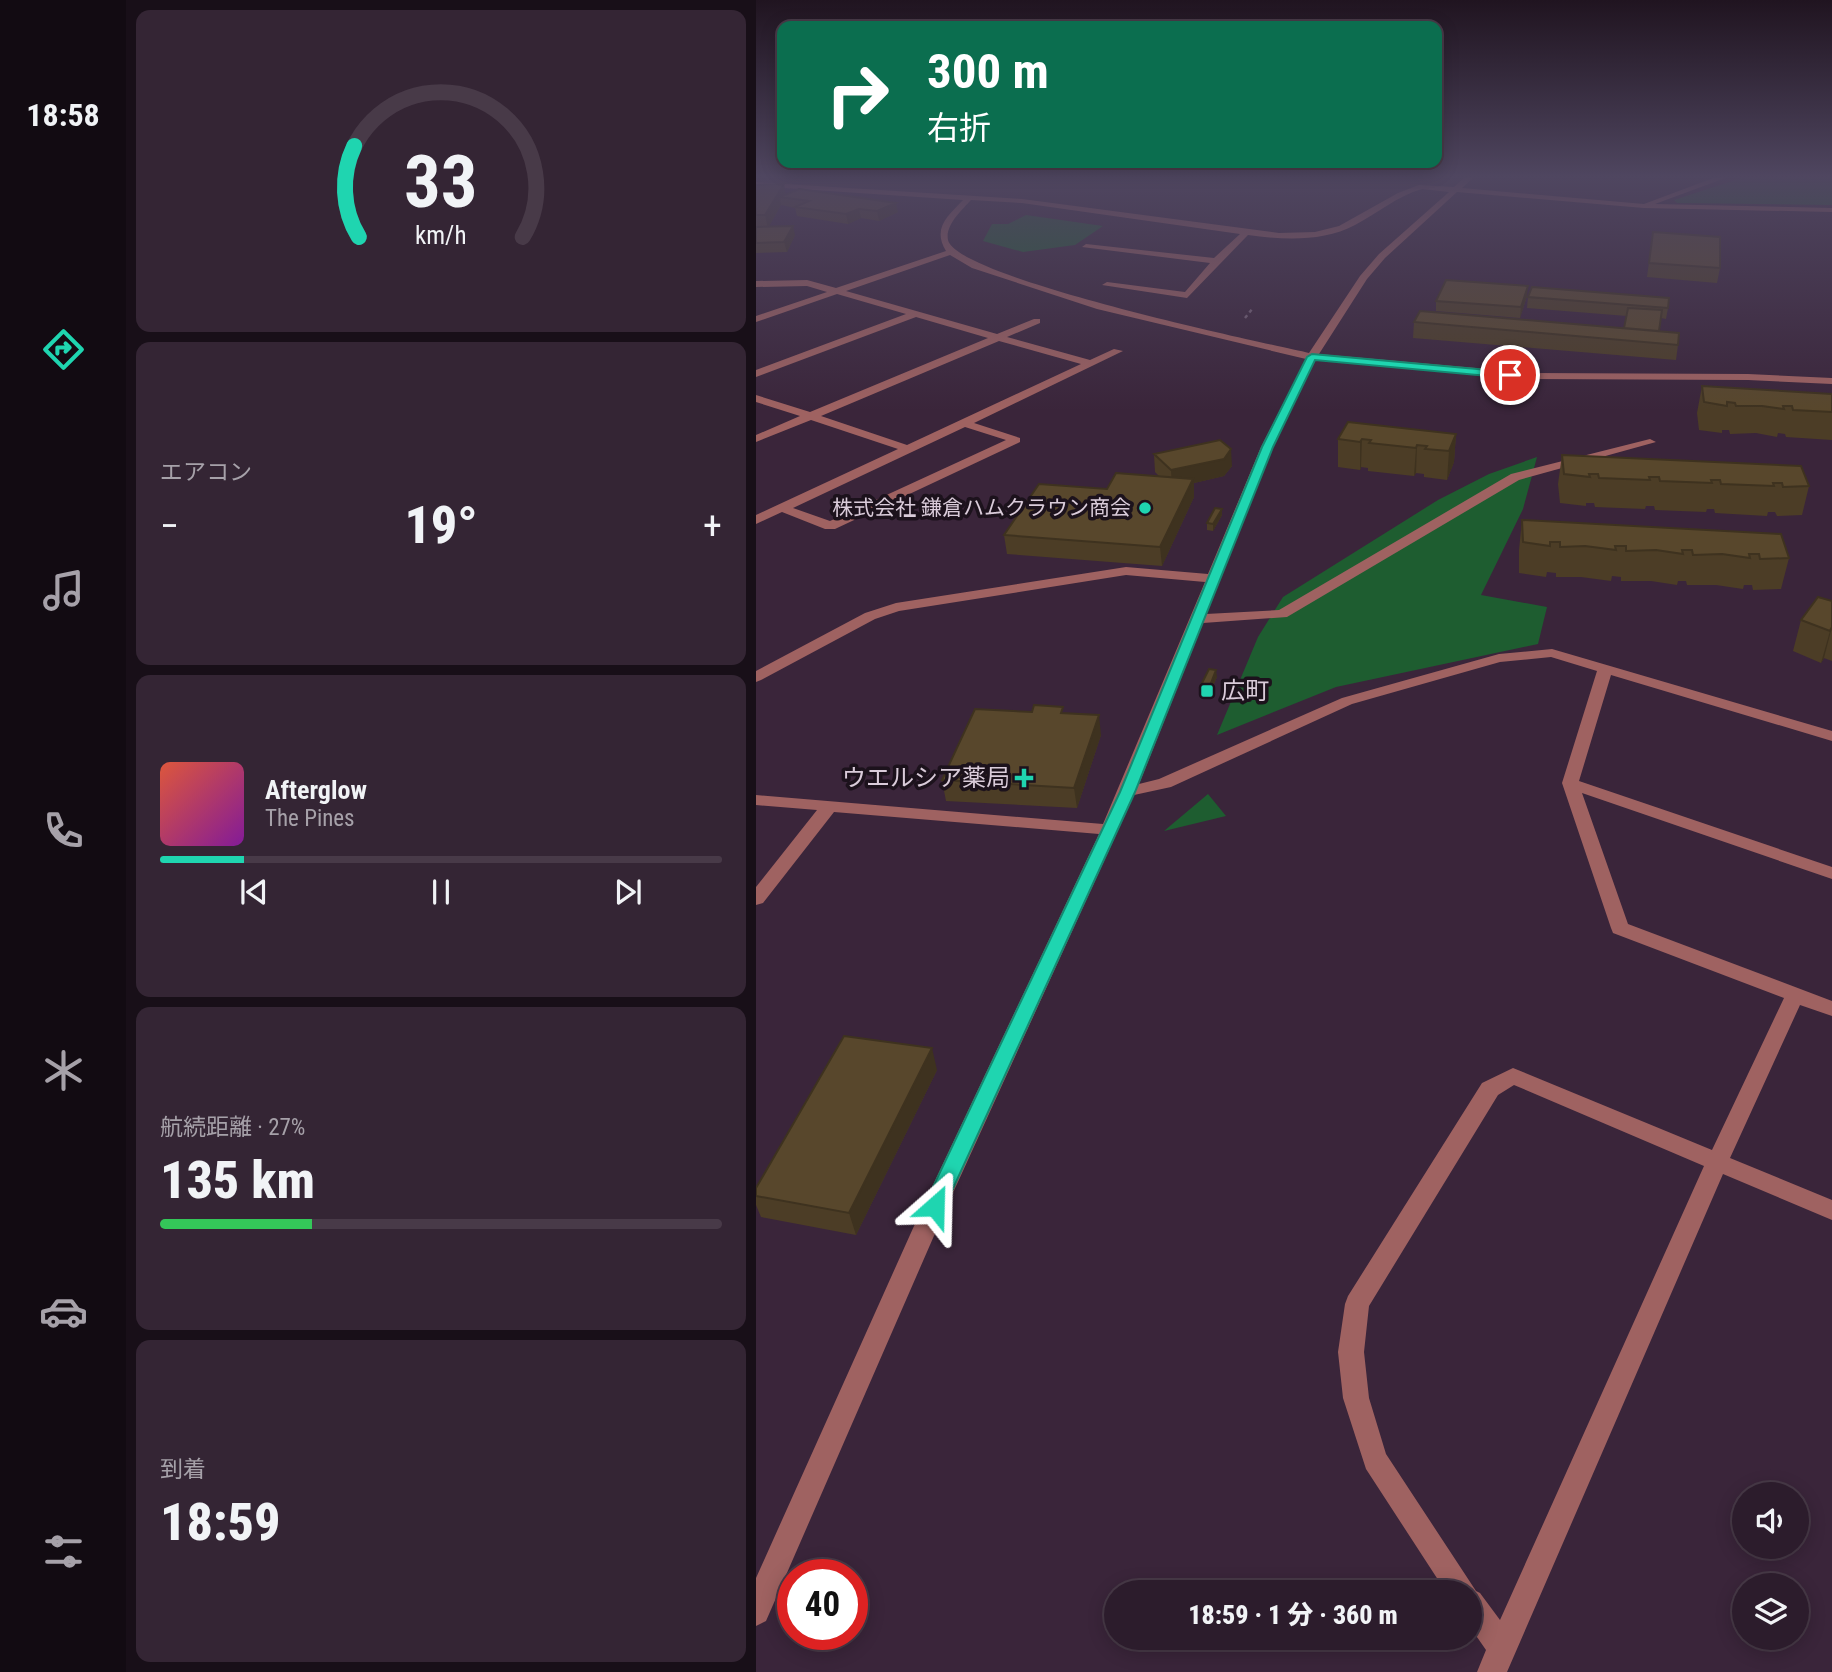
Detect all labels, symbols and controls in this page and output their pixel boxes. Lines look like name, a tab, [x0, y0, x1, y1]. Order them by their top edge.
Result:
text: 300 m	[927, 43, 1049, 100]
icon: right	[812, 49, 903, 140]
text: 18:58	[26, 96, 100, 134]
text: 右折	[927, 109, 991, 147]
text: 33	[404, 140, 478, 226]
text: km/h	[415, 221, 467, 250]
icon: directions	[39, 325, 88, 374]
pin	[1480, 345, 1540, 405]
icon: arrive	[1491, 356, 1529, 394]
text: エアコン	[160, 459, 252, 486]
text: 19°	[404, 495, 478, 556]
place label: 株式会社 鎌倉ハムクラウン商会	[832, 496, 1131, 520]
marker: 株式会社 鎌倉ハムクラウン商会	[1137, 500, 1153, 516]
text: −	[160, 504, 179, 548]
text: +	[703, 504, 722, 548]
icon: music	[39, 566, 88, 615]
place label: 広町	[1221, 677, 1269, 705]
marker: 広町	[1199, 683, 1215, 699]
place label: ウエルシア薬局	[842, 764, 1010, 792]
marker: ウエルシア薬局	[1016, 770, 1032, 786]
text: Afterglow	[265, 775, 367, 805]
text: The Pines	[265, 805, 355, 832]
icon: phone	[39, 806, 88, 855]
icon: previous	[235, 873, 273, 911]
icon: pause	[422, 873, 460, 911]
icon: next	[609, 873, 647, 911]
icon: climate	[39, 1046, 88, 1095]
text: 航続距離 · 27%	[160, 1114, 305, 1141]
text: 135 km	[160, 1150, 315, 1211]
position arrow	[898, 1169, 972, 1243]
icon: car	[39, 1287, 88, 1336]
text: 到着	[160, 1456, 206, 1483]
map controls	[1732, 1482, 1809, 1650]
button: sound	[1732, 1482, 1809, 1559]
text: 18:59	[160, 1492, 280, 1553]
icon: filters	[39, 1527, 88, 1576]
speed limit sign: 40	[777, 1559, 868, 1650]
button: layers	[1732, 1573, 1809, 1650]
text: 18:59 · 1 分 · 360 m	[1188, 1600, 1398, 1630]

